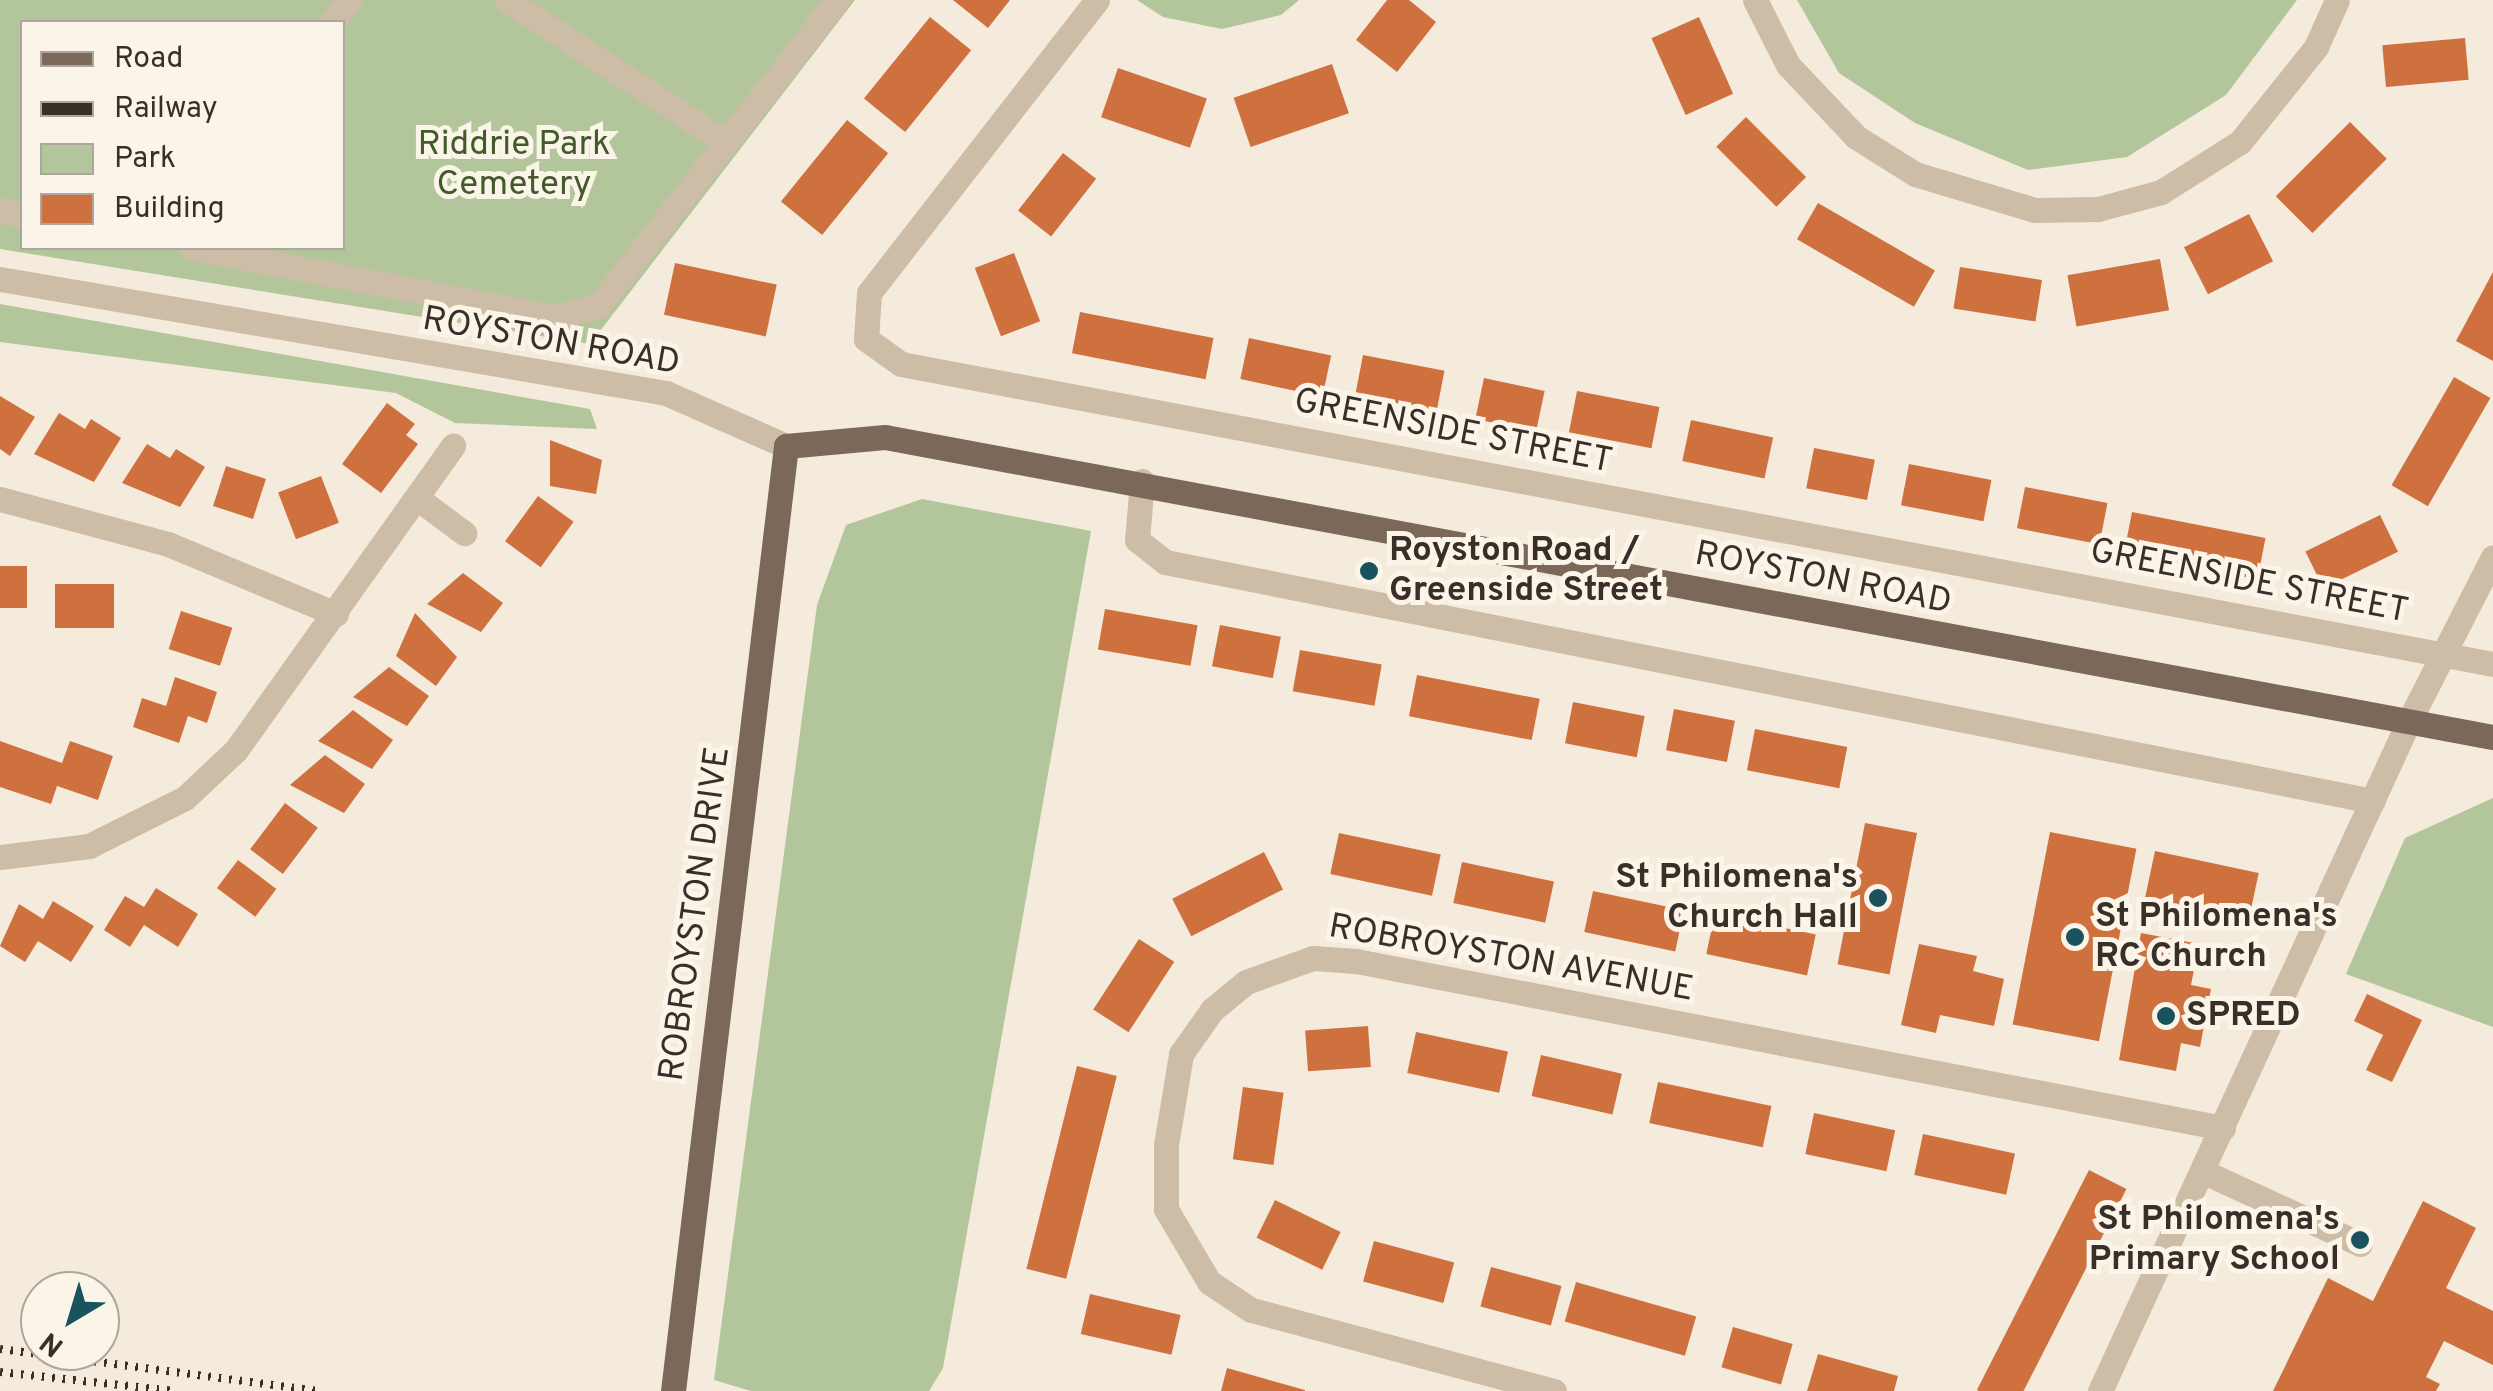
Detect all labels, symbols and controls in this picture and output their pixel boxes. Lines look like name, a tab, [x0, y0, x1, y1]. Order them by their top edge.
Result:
legend	[20, 20, 345, 250]
text: Road	[114, 41, 183, 78]
text: Railway	[114, 91, 218, 128]
park label: Riddrie Park Cemetery	[417, 124, 611, 206]
text: Park	[114, 141, 176, 178]
text: Building	[114, 191, 225, 228]
street label: ROYSTON ROAD	[419, 299, 683, 385]
street label: GREENSIDE STREET	[1290, 381, 1616, 483]
place label: Royston Road / Greenside Street	[1389, 530, 1663, 612]
street label: GREENSIDE STREET	[2086, 531, 2412, 633]
street label: ROYSTON ROAD	[1691, 534, 1955, 624]
marker: Royston Road / Greenside Street	[1358, 560, 1380, 582]
street label: ROBROYSTON DRIVE	[652, 744, 740, 1084]
place label: St Philomena's Church Hall	[1615, 857, 1858, 939]
marker: St Philomena's Church Hall	[1867, 887, 1889, 909]
place label: St Philomena's RC Church	[2095, 896, 2338, 978]
street label: ROBROYSTON AVENUE	[1325, 906, 1697, 1012]
marker: St Philomena's RC Church	[2064, 926, 2086, 948]
place label: SPRED	[2186, 995, 2301, 1037]
marker: SPRED	[2155, 1005, 2177, 1027]
place label: St Philomena's Primary School	[2089, 1199, 2340, 1281]
marker: St Philomena's Primary School	[2349, 1229, 2371, 1251]
north arrow	[20, 1271, 120, 1371]
text: N	[34, 1323, 72, 1363]

